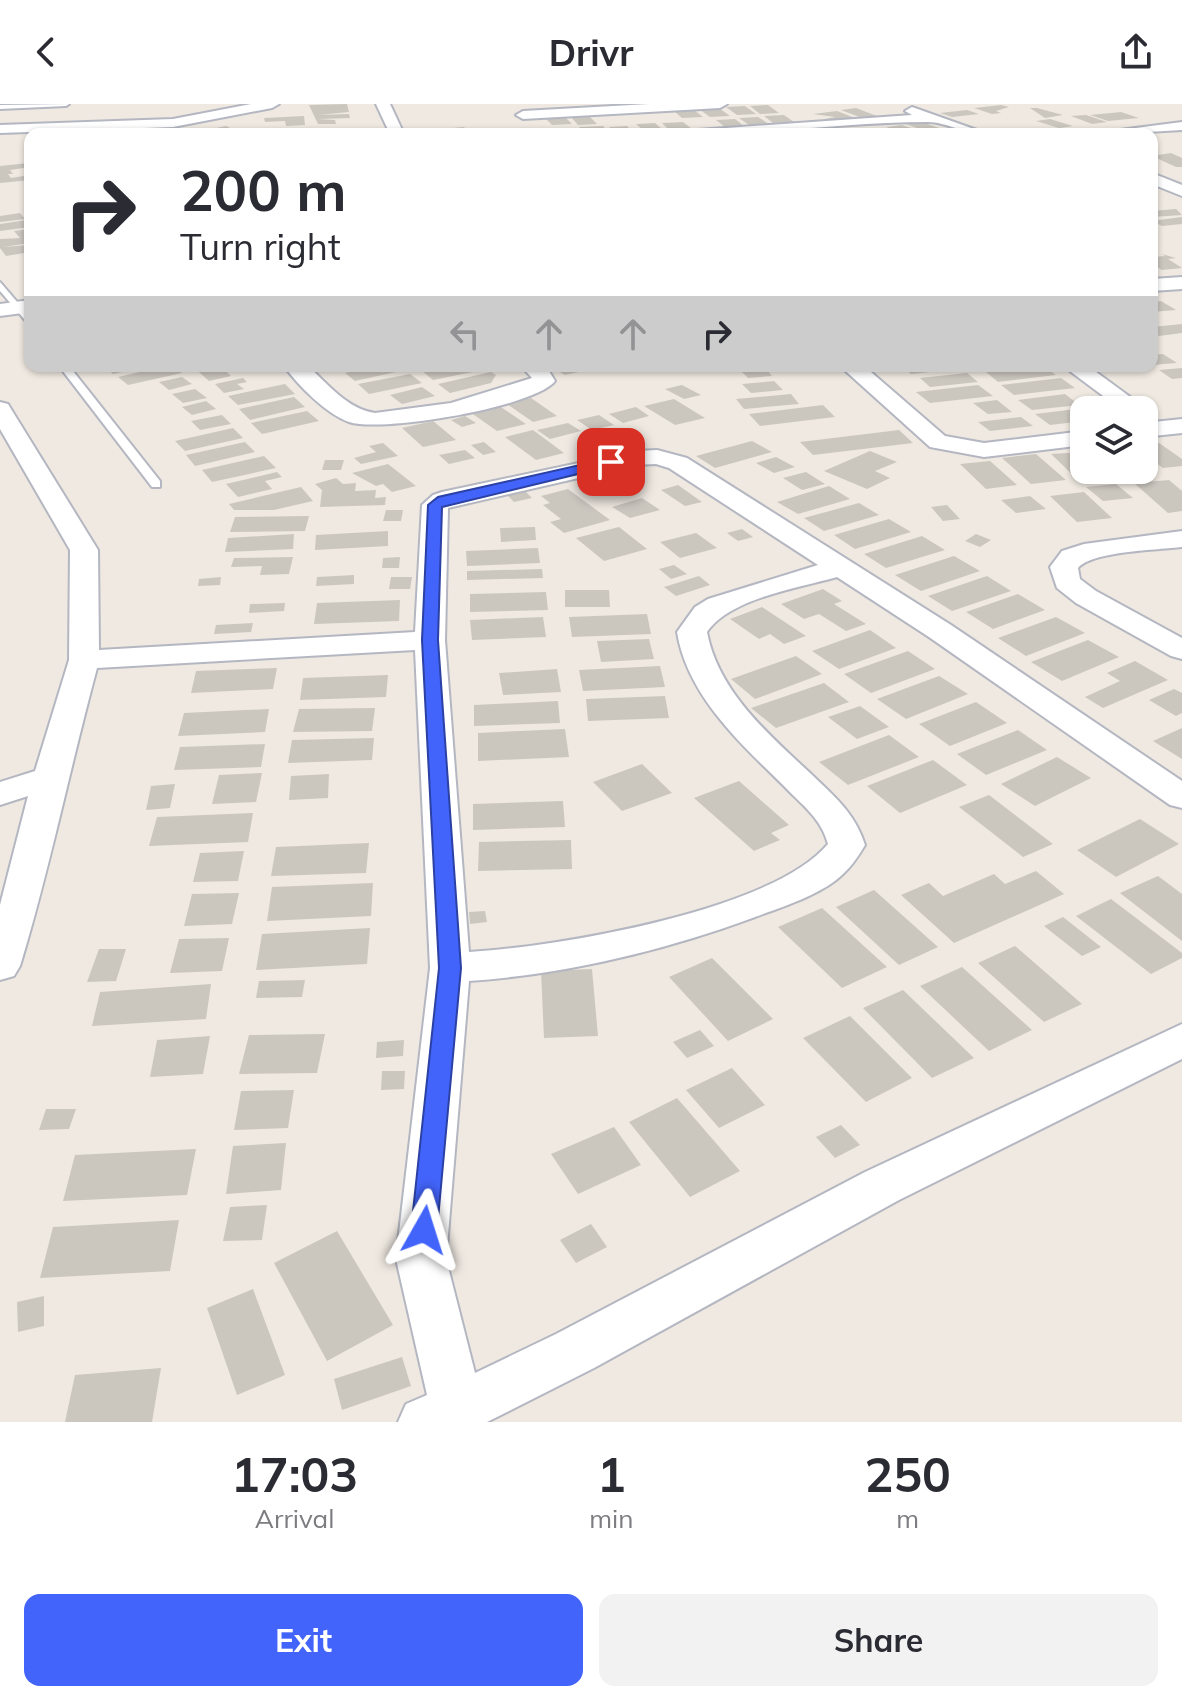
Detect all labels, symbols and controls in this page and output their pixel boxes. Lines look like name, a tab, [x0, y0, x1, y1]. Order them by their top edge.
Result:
icon: back	[24, 30, 68, 74]
text: Drivr	[549, 30, 633, 75]
icon: share	[1114, 30, 1158, 74]
text: 200 m	[180, 155, 347, 225]
icon: right	[48, 160, 152, 264]
text: Turn right	[180, 224, 341, 269]
icon: left	[443, 312, 487, 356]
icon: ahead	[527, 312, 571, 356]
icon: ahead	[611, 312, 655, 356]
icon: right	[695, 312, 739, 356]
map controls	[1070, 396, 1158, 484]
button: layers	[1070, 396, 1158, 484]
pin	[577, 428, 645, 496]
icon: arrive	[589, 440, 633, 484]
position arrow	[382, 1188, 466, 1272]
text: 17:03	[231, 1444, 358, 1504]
text: 1	[597, 1444, 626, 1504]
text: 250	[865, 1444, 951, 1504]
text: Arrival	[255, 1502, 334, 1535]
text: min	[589, 1502, 633, 1535]
text: m	[896, 1502, 919, 1535]
button: Exit	[24, 1594, 583, 1686]
button: Share	[599, 1594, 1158, 1686]

